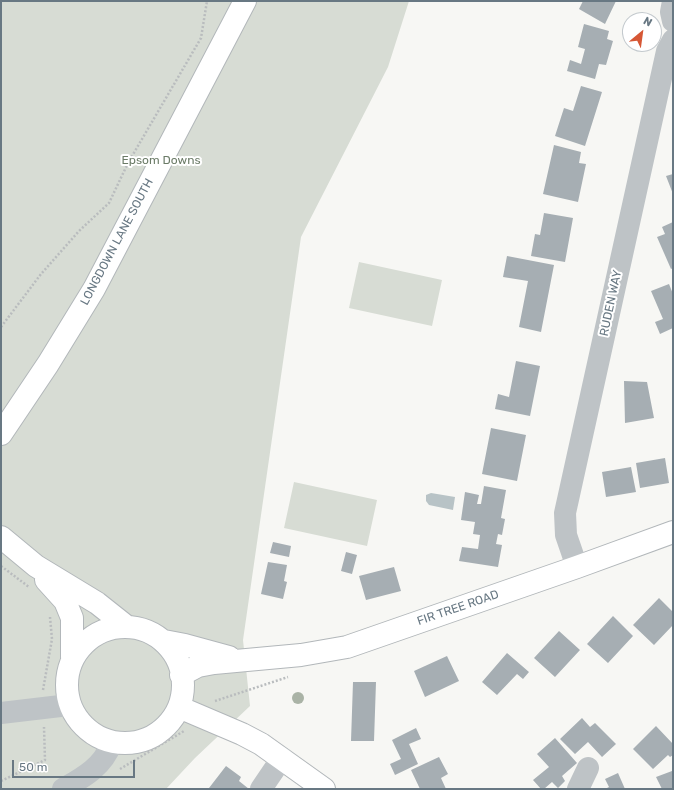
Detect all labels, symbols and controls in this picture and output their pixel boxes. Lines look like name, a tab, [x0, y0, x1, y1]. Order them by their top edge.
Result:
north arrow	[622, 12, 662, 52]
text: N	[641, 14, 654, 30]
park label: Epsom Downs	[121, 154, 201, 168]
street label: LONGDOWN LANE SOUTH	[77, 176, 157, 308]
street label: RUDEN WAY	[597, 269, 625, 337]
street label: FIR TREE ROAD	[415, 587, 501, 629]
scale bar	[14, 752, 137, 778]
text: 50 m	[19, 760, 47, 774]

